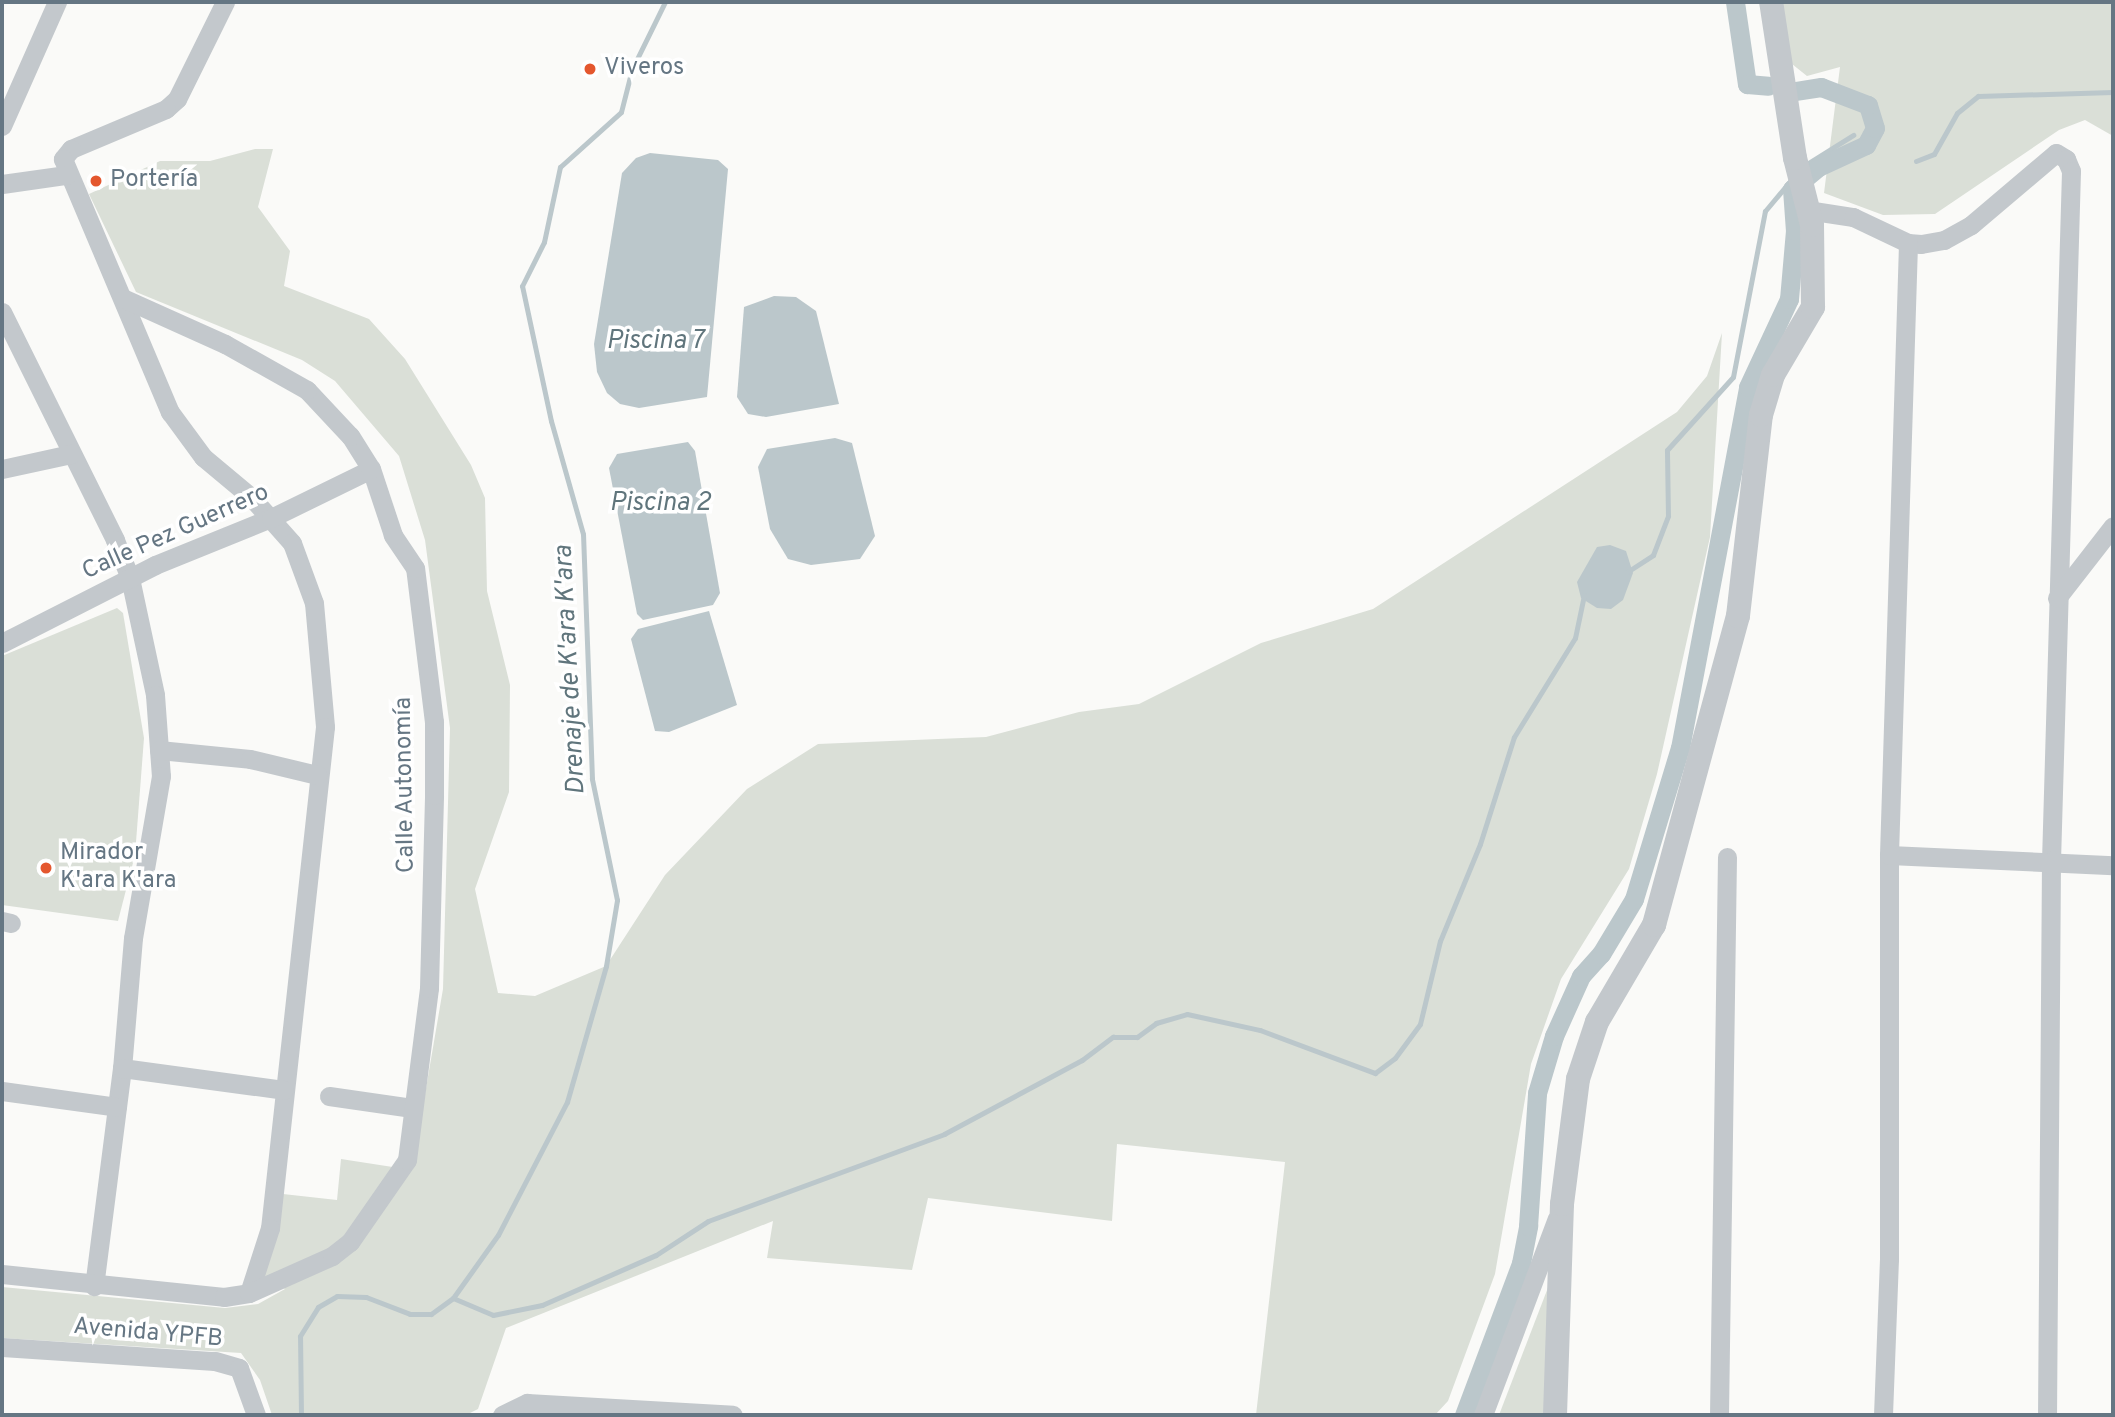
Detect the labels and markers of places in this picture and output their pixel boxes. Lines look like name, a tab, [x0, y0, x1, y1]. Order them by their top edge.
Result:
place label: Viveros	[604, 55, 684, 83]
marker: Viveros	[582, 61, 598, 77]
place label: Portería	[110, 167, 198, 195]
marker: Portería	[88, 173, 104, 189]
place label: Mirador K'ara K'ara	[60, 840, 176, 896]
marker: Mirador K'ara K'ara	[38, 860, 54, 876]

